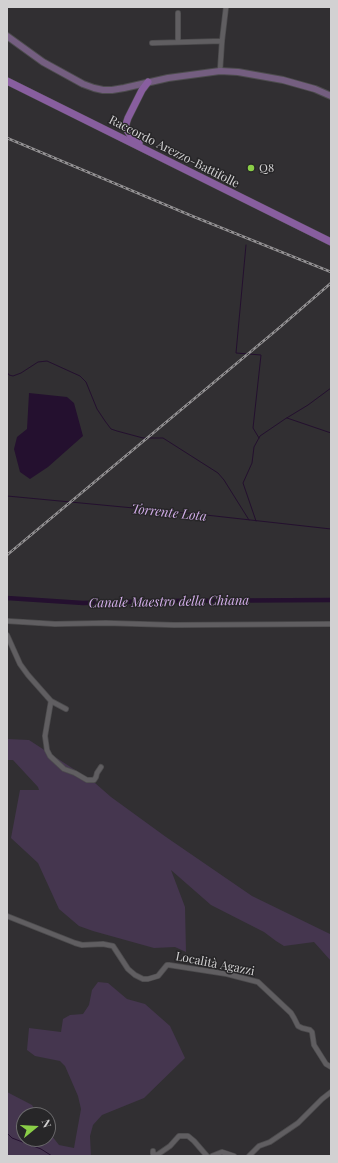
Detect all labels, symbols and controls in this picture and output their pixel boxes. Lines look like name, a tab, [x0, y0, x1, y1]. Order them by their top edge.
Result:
street label: Raccordo Arezzo-Battifolle	[106, 113, 242, 191]
place label: Q8	[259, 161, 274, 175]
marker: Q8	[246, 163, 256, 173]
water label: Torrente Lota	[131, 501, 207, 525]
water label: Canale Maestro della Chiana	[89, 593, 249, 611]
street label: Località Agazzi	[174, 949, 256, 979]
north arrow	[16, 1107, 56, 1147]
text: N	[39, 1117, 55, 1130]

